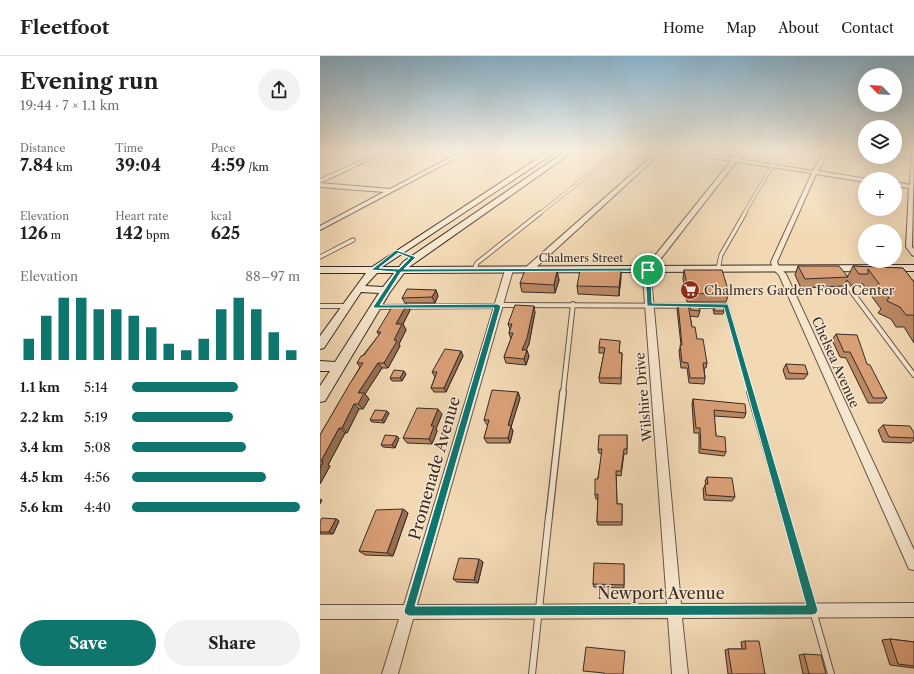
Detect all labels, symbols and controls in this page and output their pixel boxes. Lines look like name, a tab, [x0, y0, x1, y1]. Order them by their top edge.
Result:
text: Fleetfoot	[20, 16, 109, 39]
text: Home	[663, 19, 704, 37]
text: Map	[726, 19, 756, 37]
text: About	[778, 19, 819, 37]
text: Contact	[841, 19, 894, 37]
text: Evening run	[20, 68, 159, 95]
north arrow	[858, 68, 902, 112]
map controls	[858, 68, 902, 268]
button: share	[258, 69, 300, 111]
text: 19:44 · 7 × 1.1 km	[20, 97, 119, 113]
button: layers	[858, 120, 902, 164]
text: Distance	[20, 141, 66, 155]
text: Time	[115, 141, 143, 155]
text: Pace	[211, 141, 236, 155]
text: 7.84	[20, 155, 53, 175]
text: 39:04	[115, 155, 161, 175]
text: 4:59	[211, 155, 245, 175]
text: km	[53, 160, 73, 174]
text: /km	[245, 160, 269, 174]
button: +	[858, 172, 902, 216]
text: Elevation	[20, 209, 69, 223]
text: Heart rate	[115, 209, 168, 223]
text: kcal	[211, 209, 231, 223]
text: 126	[20, 223, 48, 243]
text: 142	[115, 223, 143, 243]
text: 625	[211, 223, 240, 243]
button: −	[858, 224, 902, 268]
text: m	[48, 228, 61, 242]
text: bpm	[143, 228, 170, 242]
street label: Chalmers Street	[539, 251, 623, 265]
pin	[631, 253, 665, 287]
icon: arrive	[637, 259, 659, 281]
text: Elevation	[20, 268, 78, 284]
text: 88–97 m	[245, 268, 300, 284]
supermarket icon: Chalmers Garden Food Center	[679, 279, 701, 301]
place label: Chalmers Garden Food Center	[704, 282, 895, 298]
street label: Chelsea Avenue	[809, 314, 863, 410]
street label: Wilshire Drive	[631, 352, 655, 443]
text: 1.1 km	[20, 379, 60, 395]
text: 5:14	[84, 379, 108, 395]
street label: Promenade Avenue	[404, 394, 464, 542]
text: 2.2 km	[20, 409, 64, 425]
text: 5:19	[84, 409, 108, 425]
text: 3.4 km	[20, 439, 63, 455]
text: 5:08	[84, 439, 111, 455]
text: 4.5 km	[20, 469, 63, 485]
text: 4:56	[84, 469, 110, 485]
text: 5.6 km	[20, 499, 63, 515]
text: 4:40	[84, 499, 111, 515]
street label: Newport Avenue	[597, 583, 725, 603]
button: Save	[20, 620, 156, 666]
button: Share	[164, 620, 300, 666]

